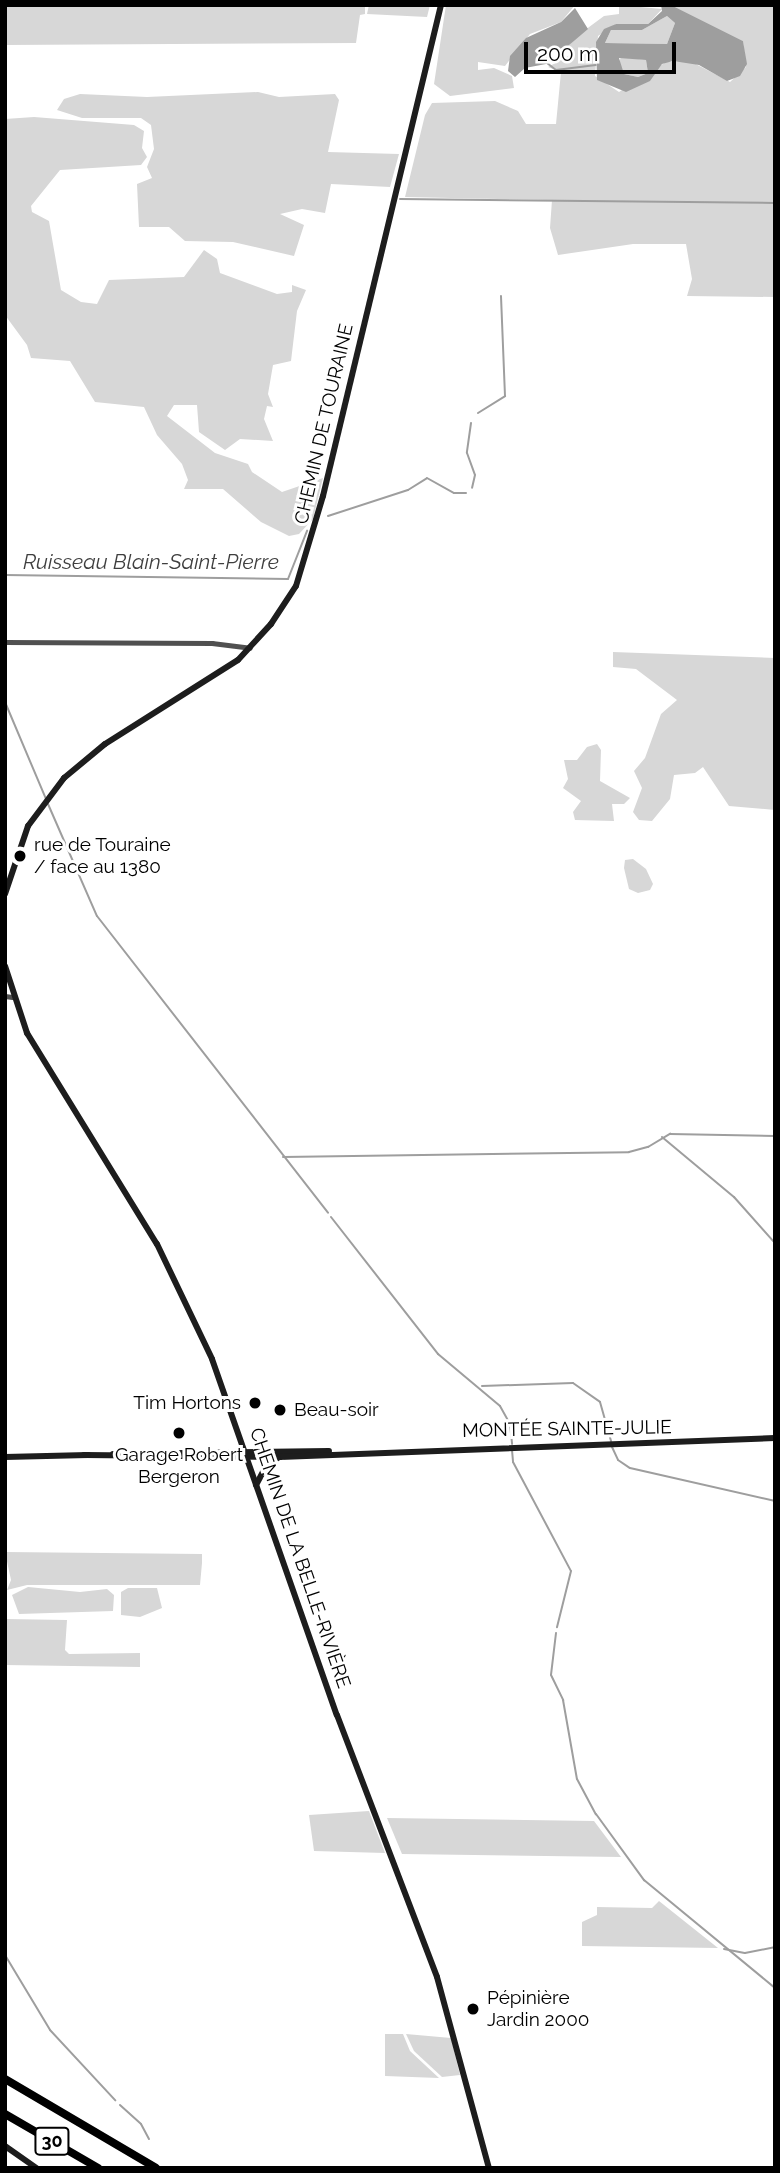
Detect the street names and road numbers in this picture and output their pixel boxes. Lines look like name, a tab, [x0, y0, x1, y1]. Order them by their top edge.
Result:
street label: CHEMIN DE TOURAINE	[290, 321, 358, 527]
street label: MONTÉE SAINTE-JULIE	[462, 1416, 672, 1442]
street label: CHEMIN DE LA BELLE-RIVIÈRE	[245, 1425, 355, 1691]
road number: 30	[33, 2126, 71, 2155]

